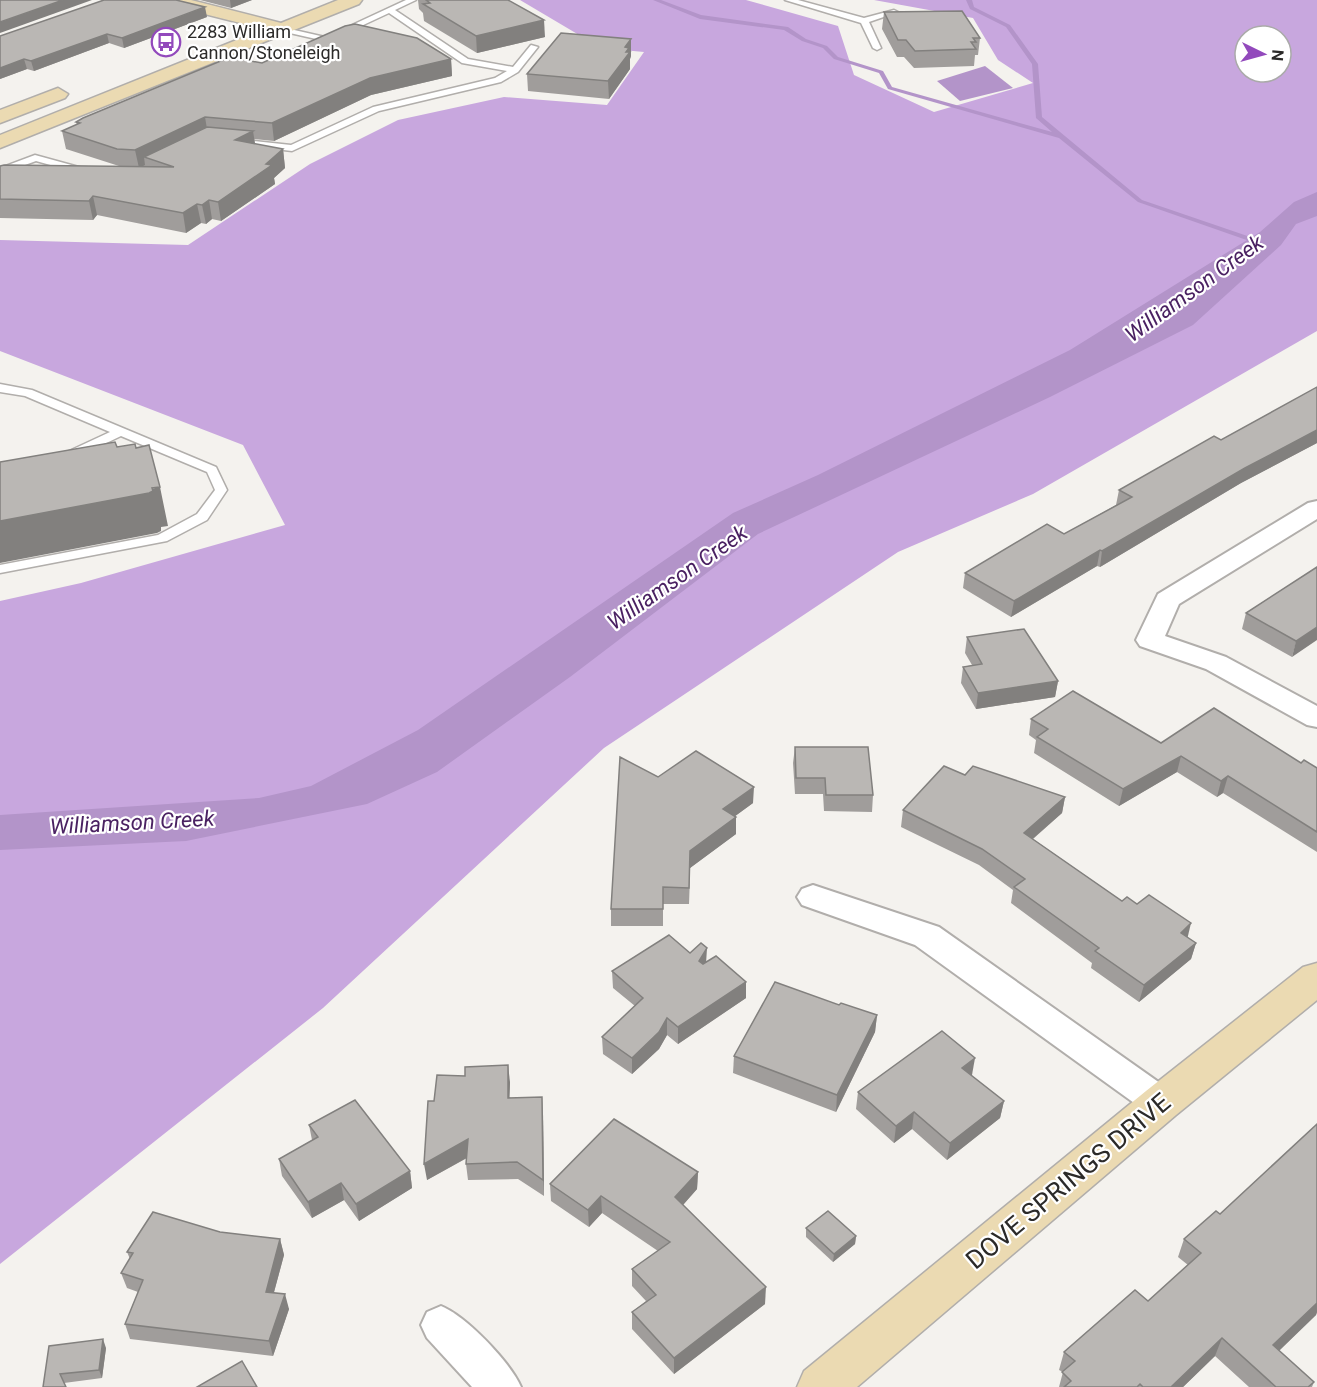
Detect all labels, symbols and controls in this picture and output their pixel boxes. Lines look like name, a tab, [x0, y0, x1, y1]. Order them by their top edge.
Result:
place label: 2283 William Cannon/Stoneleigh	[187, 21, 341, 63]
north arrow	[1233, 24, 1293, 84]
bus stop icon: 2283 William Cannon/Stoneleigh	[150, 26, 182, 58]
text: N	[1267, 49, 1287, 62]
water label: Williamson Creek	[1120, 229, 1269, 347]
water label: Williamson Creek	[603, 519, 753, 635]
water label: Williamson Creek	[49, 806, 216, 839]
street label: DOVE SPRINGS DRIVE	[960, 1087, 1176, 1275]

